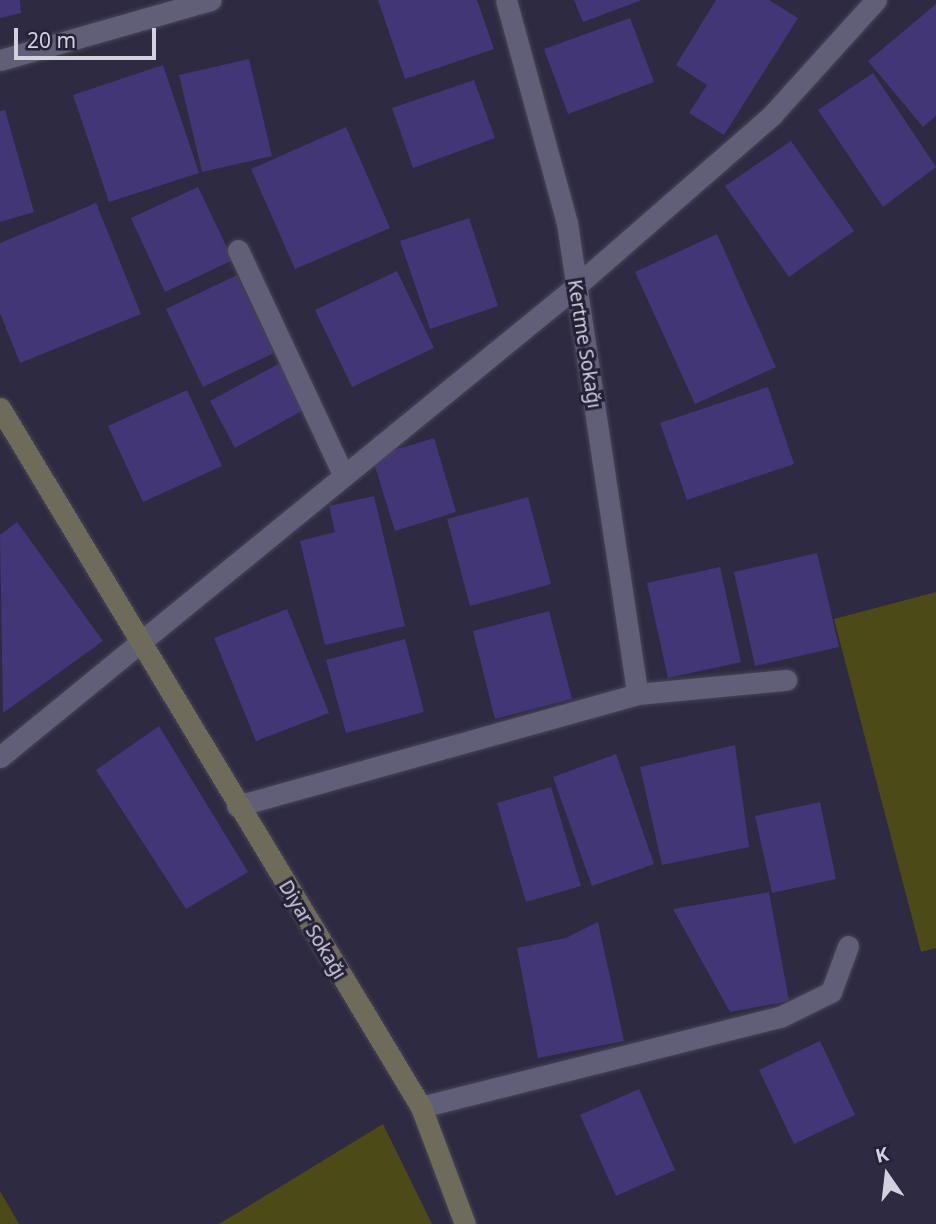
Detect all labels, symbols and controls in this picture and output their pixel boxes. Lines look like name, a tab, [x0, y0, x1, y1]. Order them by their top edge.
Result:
scale bar	[18, 14, 159, 58]
text: 20 m	[27, 26, 76, 54]
street label: Kertme Sokağı	[563, 278, 605, 410]
street label: Diyar Sokağı	[274, 876, 350, 984]
north arrow	[852, 1140, 922, 1210]
text: K	[873, 1140, 891, 1169]

